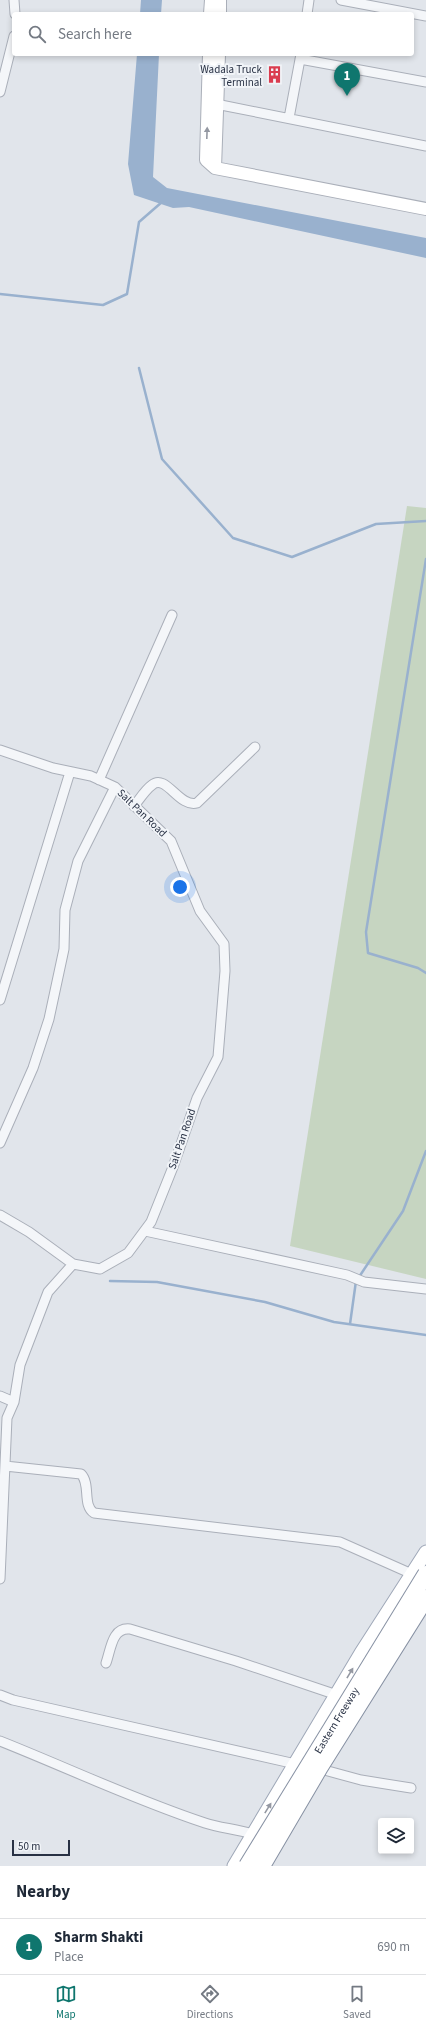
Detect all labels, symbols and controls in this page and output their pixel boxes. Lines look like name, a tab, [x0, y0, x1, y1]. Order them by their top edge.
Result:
search box	[12, 12, 414, 56]
icon: search	[26, 23, 48, 45]
text: Search here	[58, 24, 132, 45]
place label: Wadala Truck Terminal	[200, 62, 263, 90]
pin: 1	[334, 63, 360, 96]
building icon: Wadala Truck Terminal	[265, 65, 285, 85]
one-way arrow	[204, 126, 210, 139]
street label: Salt Pan Road	[114, 786, 170, 840]
your location	[170, 877, 190, 897]
street label: Salt Pan Road	[165, 1107, 199, 1171]
one-way arrow	[346, 1667, 353, 1679]
street label: Eastern Freeway	[310, 1684, 362, 1756]
one-way arrow	[265, 1803, 272, 1814]
map controls	[378, 1818, 414, 1854]
button: layers	[378, 1818, 414, 1854]
scale bar	[12, 1838, 70, 1857]
text: 50 m	[18, 1839, 40, 1854]
text: Nearby	[16, 1880, 70, 1904]
text: Sharm Shakti	[54, 1927, 143, 1948]
text: 1	[26, 1938, 32, 1956]
text: 690 m	[377, 1938, 410, 1956]
text: Place	[54, 1948, 83, 1966]
tab: Map	[55, 1983, 77, 2022]
tab: Directions	[187, 1983, 233, 2022]
tab: Saved	[343, 1983, 371, 2022]

